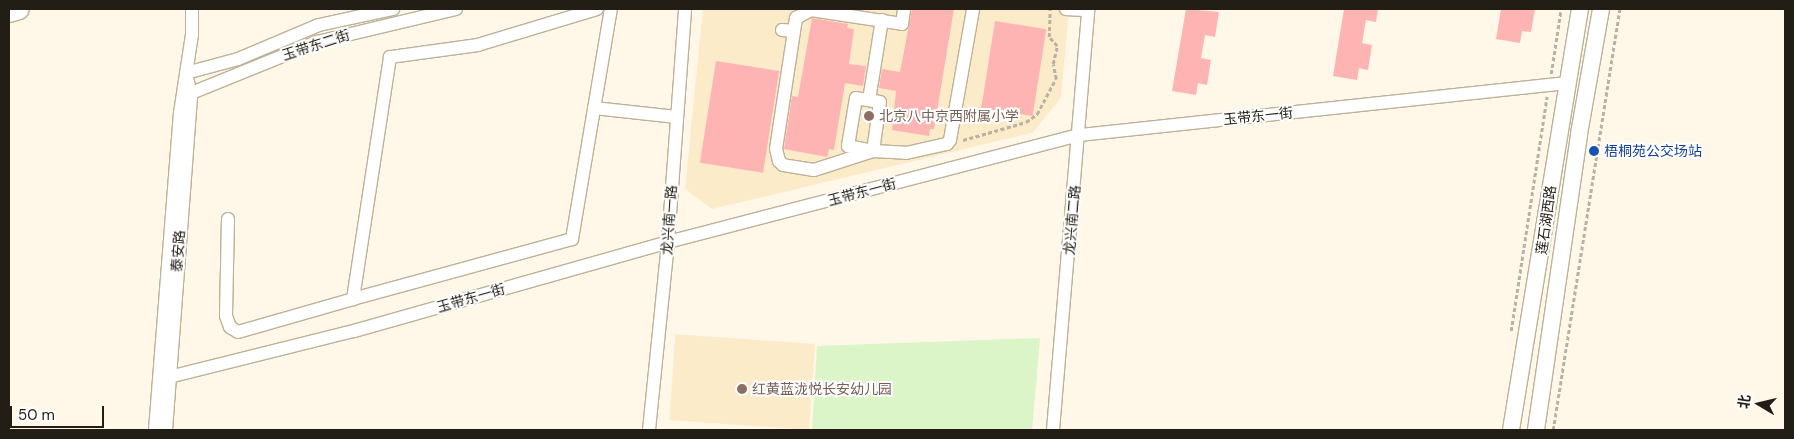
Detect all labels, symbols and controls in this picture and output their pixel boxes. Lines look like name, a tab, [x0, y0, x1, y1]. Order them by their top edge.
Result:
street label: 玉带东二街	[280, 26, 352, 64]
street label: 玉带东一街	[1222, 104, 1294, 128]
place label: 北京八中京西附属小学	[879, 108, 1019, 124]
marker: 北京八中京西附属小学	[863, 110, 875, 122]
place label: 梧桐苑公交场站	[1604, 143, 1702, 159]
marker: 梧桐苑公交场站	[1588, 145, 1600, 157]
street label: 玉带东一街	[826, 175, 898, 209]
street label: 龙兴南一路	[658, 184, 680, 256]
street label: 龙兴南二路	[1061, 184, 1083, 256]
street label: 莲石湖西路	[1533, 184, 1559, 256]
street label: 泰安路	[168, 229, 188, 273]
street label: 玉带东一街	[435, 280, 507, 316]
north arrow	[1734, 379, 1784, 429]
place label: 红黄蓝泷悦长安幼儿园	[752, 381, 892, 397]
marker: 红黄蓝泷悦长安幼儿园	[736, 383, 748, 395]
text: 北	[1734, 393, 1754, 410]
scale bar	[12, 396, 106, 428]
text: 50 m	[18, 405, 55, 425]

